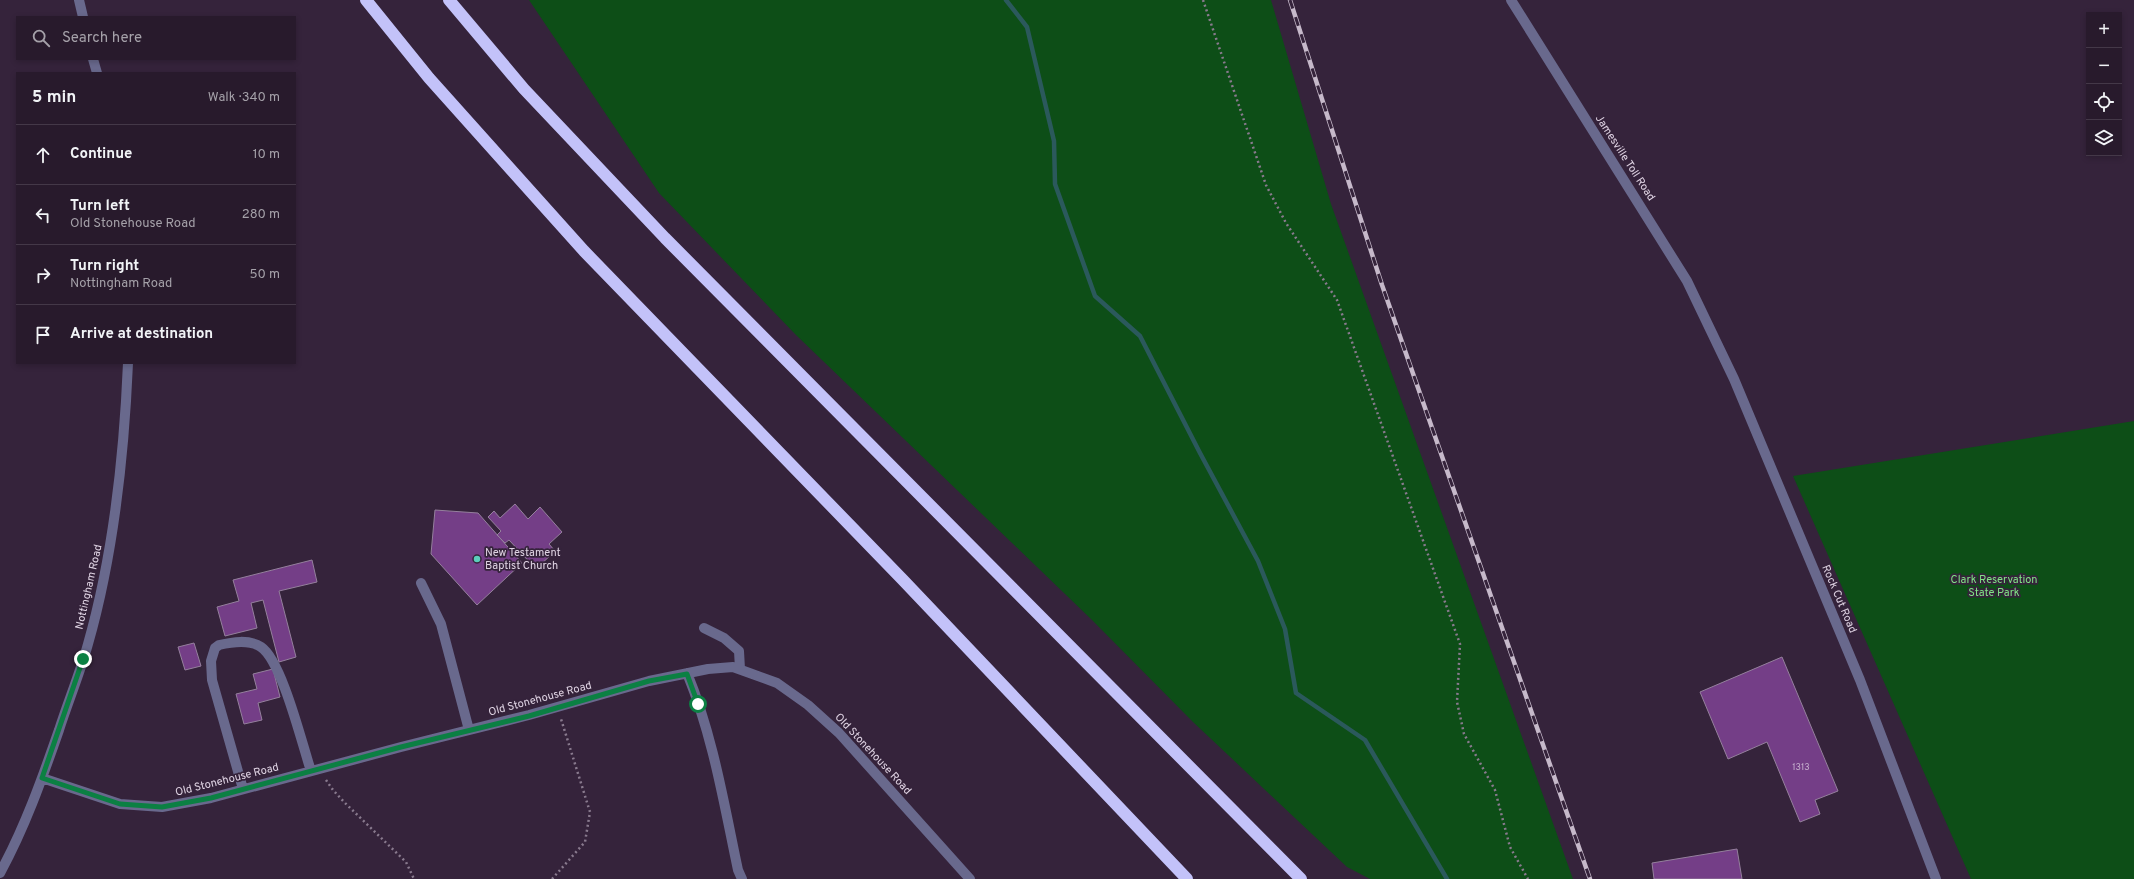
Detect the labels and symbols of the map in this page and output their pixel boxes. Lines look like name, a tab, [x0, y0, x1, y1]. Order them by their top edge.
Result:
street label: Jamesville Toll Road	[1592, 112, 1658, 204]
street label: Nottingham Road	[72, 543, 106, 631]
place label: New Testament Baptist Church	[485, 546, 561, 573]
marker: New Testament Baptist Church	[472, 554, 482, 564]
street label: Rock Cut Road	[1818, 563, 1860, 635]
park label: Clark Reservation State Park	[1951, 573, 2037, 600]
route end	[74, 650, 92, 668]
street label: Old Stonehouse Road	[487, 678, 593, 720]
route start	[689, 695, 707, 713]
street label: Old Stonehouse Road	[832, 710, 914, 798]
street label: Old Stonehouse Road	[174, 760, 280, 800]
house number: 1313	[1792, 762, 1810, 773]

